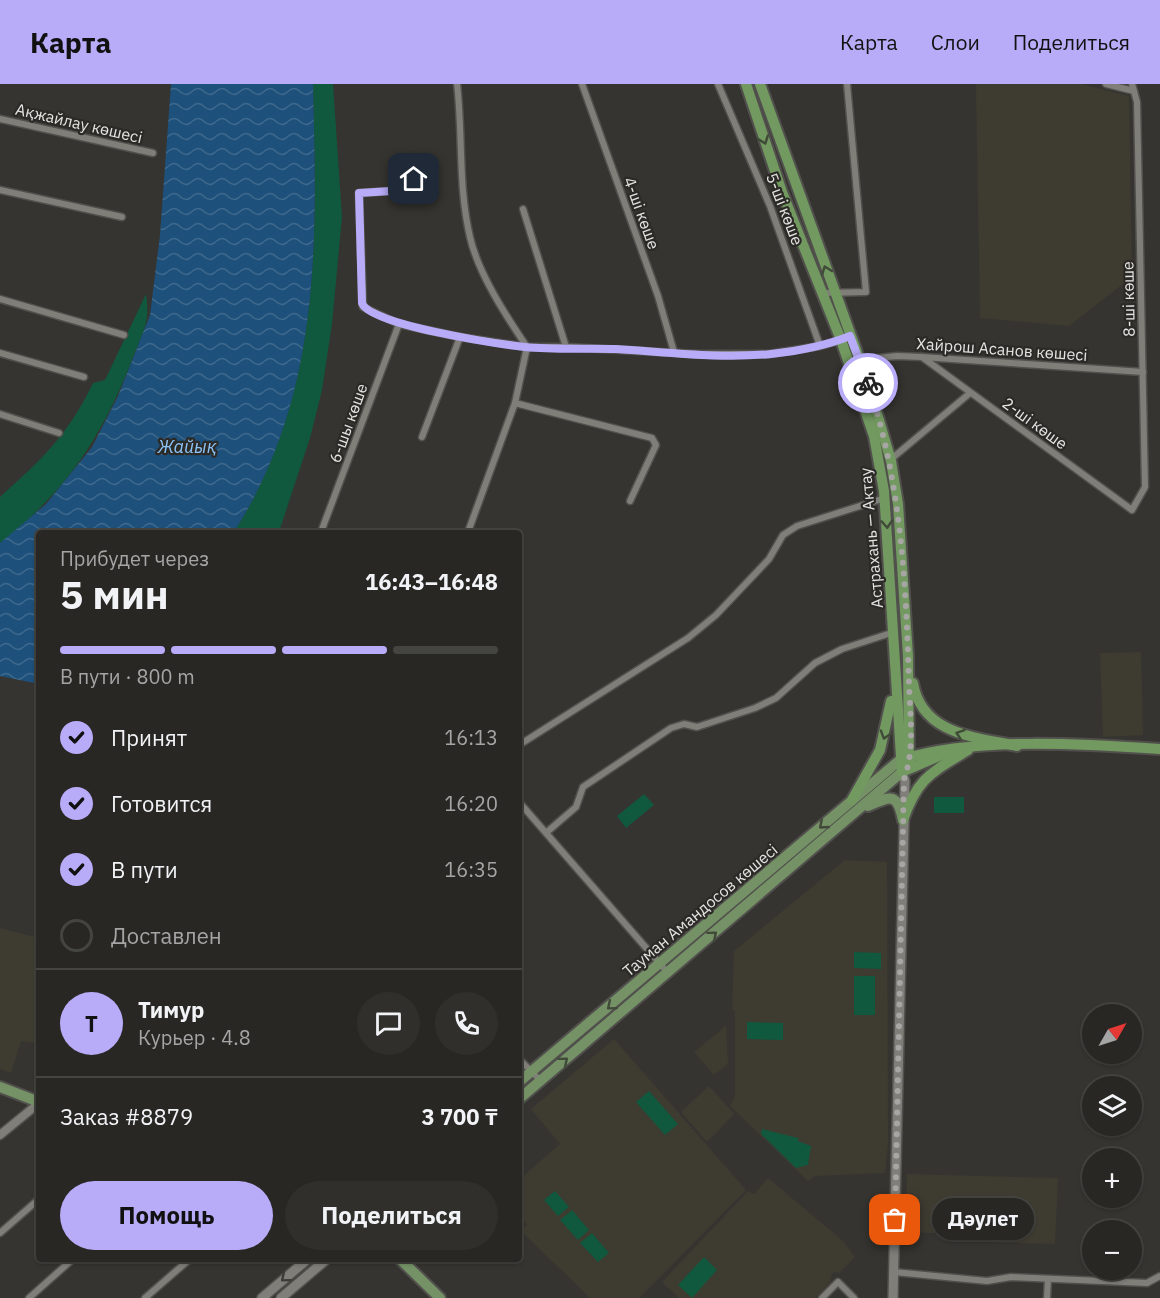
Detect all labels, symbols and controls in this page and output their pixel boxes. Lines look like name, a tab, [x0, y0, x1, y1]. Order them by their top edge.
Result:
text: Карта	[30, 24, 111, 61]
text: Карта	[840, 28, 898, 56]
text: Слои	[931, 28, 980, 56]
text: Поделиться	[1013, 28, 1130, 56]
street label: Ақжайлау көшесі	[14, 99, 144, 147]
one-way arrow	[756, 134, 769, 145]
pin	[388, 153, 439, 204]
icon: home	[397, 162, 430, 195]
street label: 5-шi көше	[762, 170, 808, 248]
street label: 4-шi көше	[620, 174, 664, 252]
street label: 8-шi көше	[1117, 261, 1139, 337]
one-way arrow	[820, 265, 833, 276]
street label: Хайрош Асанов көшесі	[916, 333, 1088, 365]
courier	[838, 353, 898, 413]
icon: bike	[852, 367, 885, 400]
street label: 6-шы көше	[324, 380, 372, 465]
street label: 2-ші көше	[999, 393, 1072, 453]
water label: Жайық	[157, 435, 217, 458]
street label: Астрахань — Актау	[855, 467, 887, 609]
one-way arrow	[880, 519, 893, 528]
text: Прибудет через	[60, 545, 209, 572]
text: 16:43–16:48	[365, 567, 498, 596]
text: 5 мин	[60, 569, 169, 620]
text: В пути · 800 m	[60, 663, 195, 690]
icon: check	[60, 721, 93, 754]
text: Принят	[111, 723, 187, 752]
text: 16:13	[444, 724, 498, 751]
one-way arrow	[956, 728, 966, 741]
one-way arrow	[879, 729, 892, 740]
icon: check	[60, 787, 93, 820]
text: Готовится	[111, 789, 212, 818]
text: 16:20	[444, 790, 498, 817]
one-way arrow	[819, 818, 830, 829]
street label: Тауман Амандосов көшесі	[619, 839, 781, 981]
icon: check	[60, 853, 93, 886]
text: В пути	[111, 855, 178, 884]
text: 16:35	[444, 856, 498, 883]
text: Доставлен	[111, 921, 222, 950]
one-way arrow	[706, 931, 717, 942]
button: chat	[357, 992, 420, 1055]
button: phone	[435, 992, 498, 1055]
text: Тимур	[138, 995, 204, 1024]
one-way arrow	[607, 998, 618, 1009]
north arrow	[1082, 1004, 1142, 1064]
map controls	[1082, 1004, 1142, 1280]
text: Т	[85, 1009, 98, 1038]
text: Курьер · 4.8	[138, 1024, 251, 1051]
one-way arrow	[557, 1057, 568, 1068]
button: layers	[1082, 1076, 1142, 1136]
text: Заказ #8879	[60, 1102, 193, 1131]
text: 3 700 ₸	[422, 1102, 498, 1131]
button: +	[1082, 1148, 1142, 1208]
button: Помощь	[60, 1181, 273, 1250]
button: Поделиться	[285, 1181, 498, 1250]
pin	[869, 1194, 920, 1245]
callout: Дәулет	[931, 1199, 1033, 1241]
icon: bag	[878, 1203, 911, 1236]
text: Дәулет	[948, 1205, 1018, 1232]
button: −	[1082, 1220, 1142, 1280]
one-way arrow	[281, 1271, 292, 1282]

